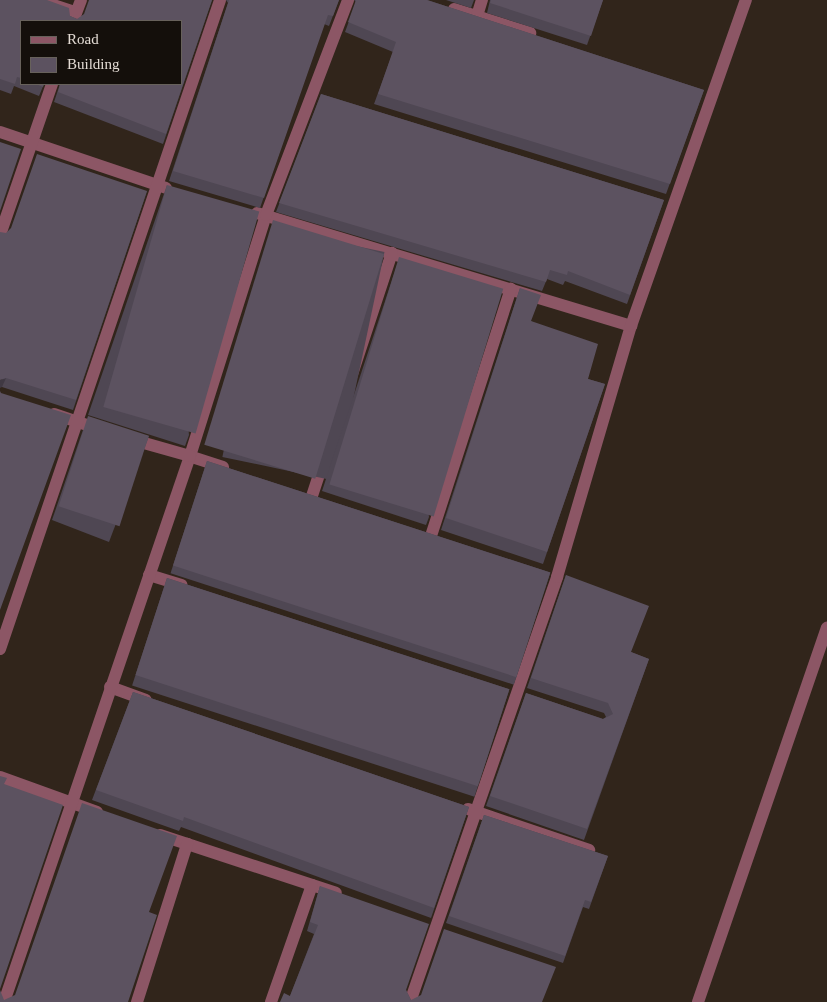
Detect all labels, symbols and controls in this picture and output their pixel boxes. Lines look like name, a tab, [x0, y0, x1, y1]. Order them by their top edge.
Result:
legend	[20, 20, 182, 85]
text: Road	[67, 31, 99, 47]
text: Building	[67, 56, 120, 72]

